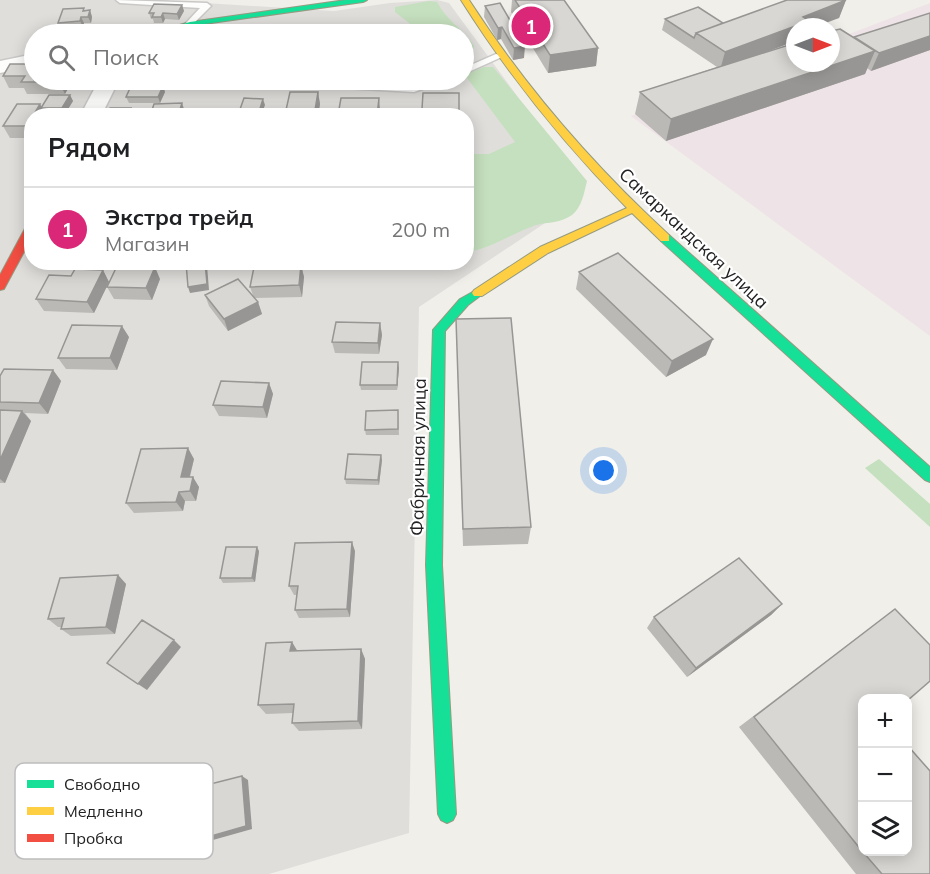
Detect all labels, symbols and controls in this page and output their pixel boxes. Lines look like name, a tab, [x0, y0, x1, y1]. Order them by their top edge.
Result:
pin: 1	[512, 3, 550, 48]
north arrow	[786, 18, 840, 72]
search box	[24, 24, 474, 90]
icon: search	[45, 41, 78, 74]
text: Поиск	[93, 43, 159, 71]
text: Рядом	[48, 131, 131, 164]
street label: Самаркандская улица	[614, 163, 774, 313]
text: Экстра трейд	[105, 203, 253, 231]
text: 1	[62, 217, 74, 242]
text: 200 m	[391, 217, 450, 242]
text: Магазин	[105, 231, 189, 256]
street label: Фабричная улица	[405, 378, 431, 536]
your location	[589, 456, 618, 485]
map controls	[858, 694, 912, 856]
button: +	[858, 694, 912, 748]
button: −	[858, 748, 912, 802]
legend	[15, 763, 213, 859]
text: Свободно	[64, 774, 140, 794]
text: Медленно	[64, 801, 143, 821]
button: layers	[858, 802, 912, 856]
text: Пробка	[64, 828, 123, 848]

